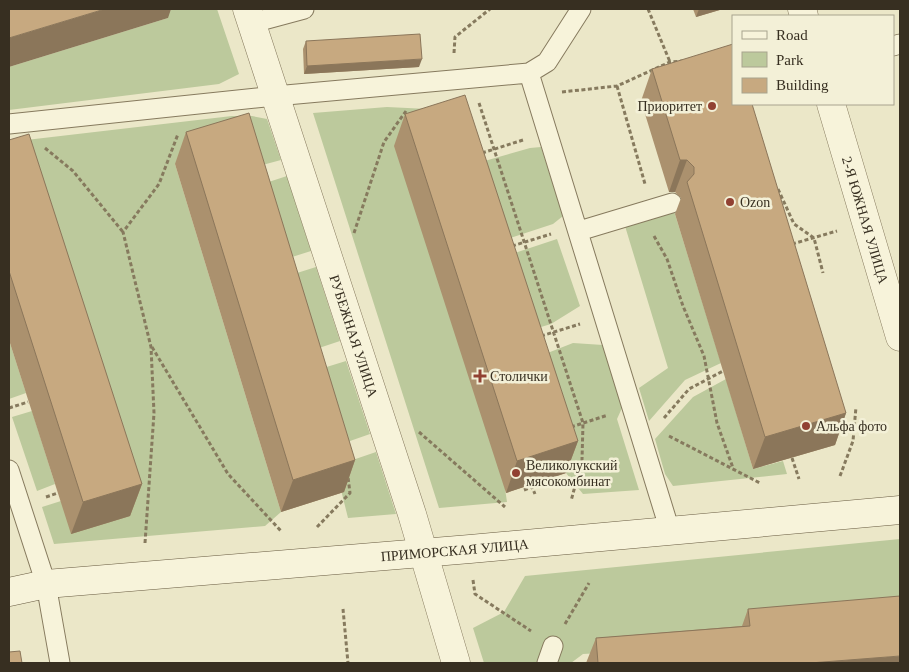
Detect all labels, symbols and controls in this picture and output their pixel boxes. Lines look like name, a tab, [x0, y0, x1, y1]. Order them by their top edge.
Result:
legend	[732, 15, 894, 105]
text: Road	[776, 27, 808, 43]
text: Park	[776, 52, 804, 68]
text: Building	[776, 77, 829, 93]
place label: Приоритет	[637, 99, 702, 114]
marker: Приоритет	[706, 100, 718, 112]
street label: 2-Я ЮЖНАЯ УЛИЦА	[839, 155, 891, 286]
place label: Ozon	[740, 195, 770, 210]
marker: Ozon	[724, 196, 736, 208]
street label: РУБЕЖНАЯ УЛИЦА	[326, 273, 381, 400]
place label: Столички	[490, 369, 548, 384]
marker: Столички	[474, 370, 486, 382]
place label: Альфа фото	[816, 419, 887, 434]
marker: Альфа фото	[800, 420, 812, 432]
place label: Великолукский мясокомбинат	[526, 458, 618, 489]
marker: Великолукский мясокомбинат	[510, 467, 522, 479]
street label: ПРИМОРСКАЯ УЛИЦА	[380, 537, 530, 564]

